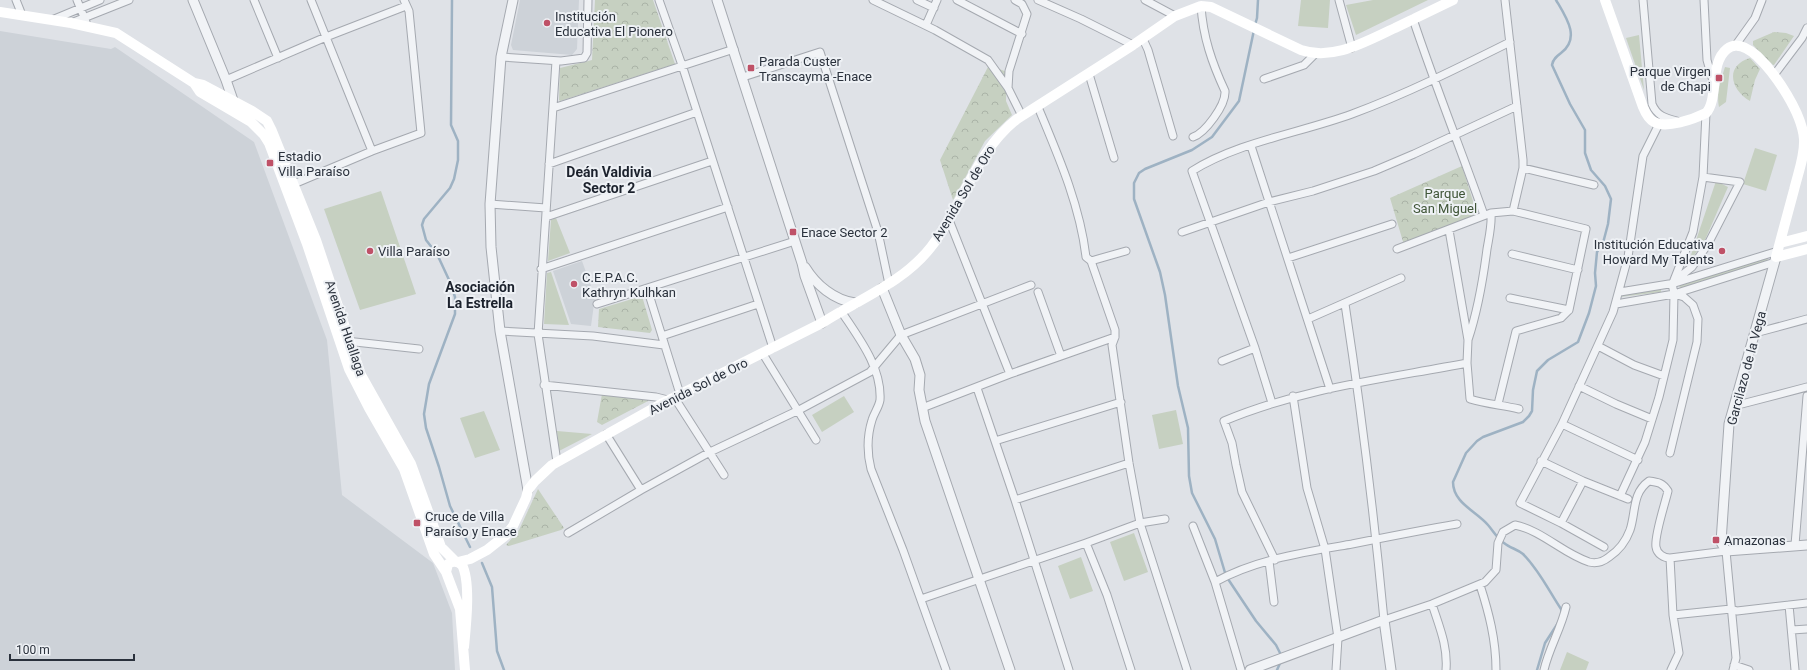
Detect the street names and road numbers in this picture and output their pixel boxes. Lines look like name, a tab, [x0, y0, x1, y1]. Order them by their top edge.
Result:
street label: Avenida Sol de Oro	[929, 143, 998, 244]
street label: Avenida Huallaga	[322, 278, 369, 378]
street label: Garcilazo de la Vega	[1724, 309, 1769, 427]
street label: Avenida Sol de Oro	[646, 355, 750, 418]

